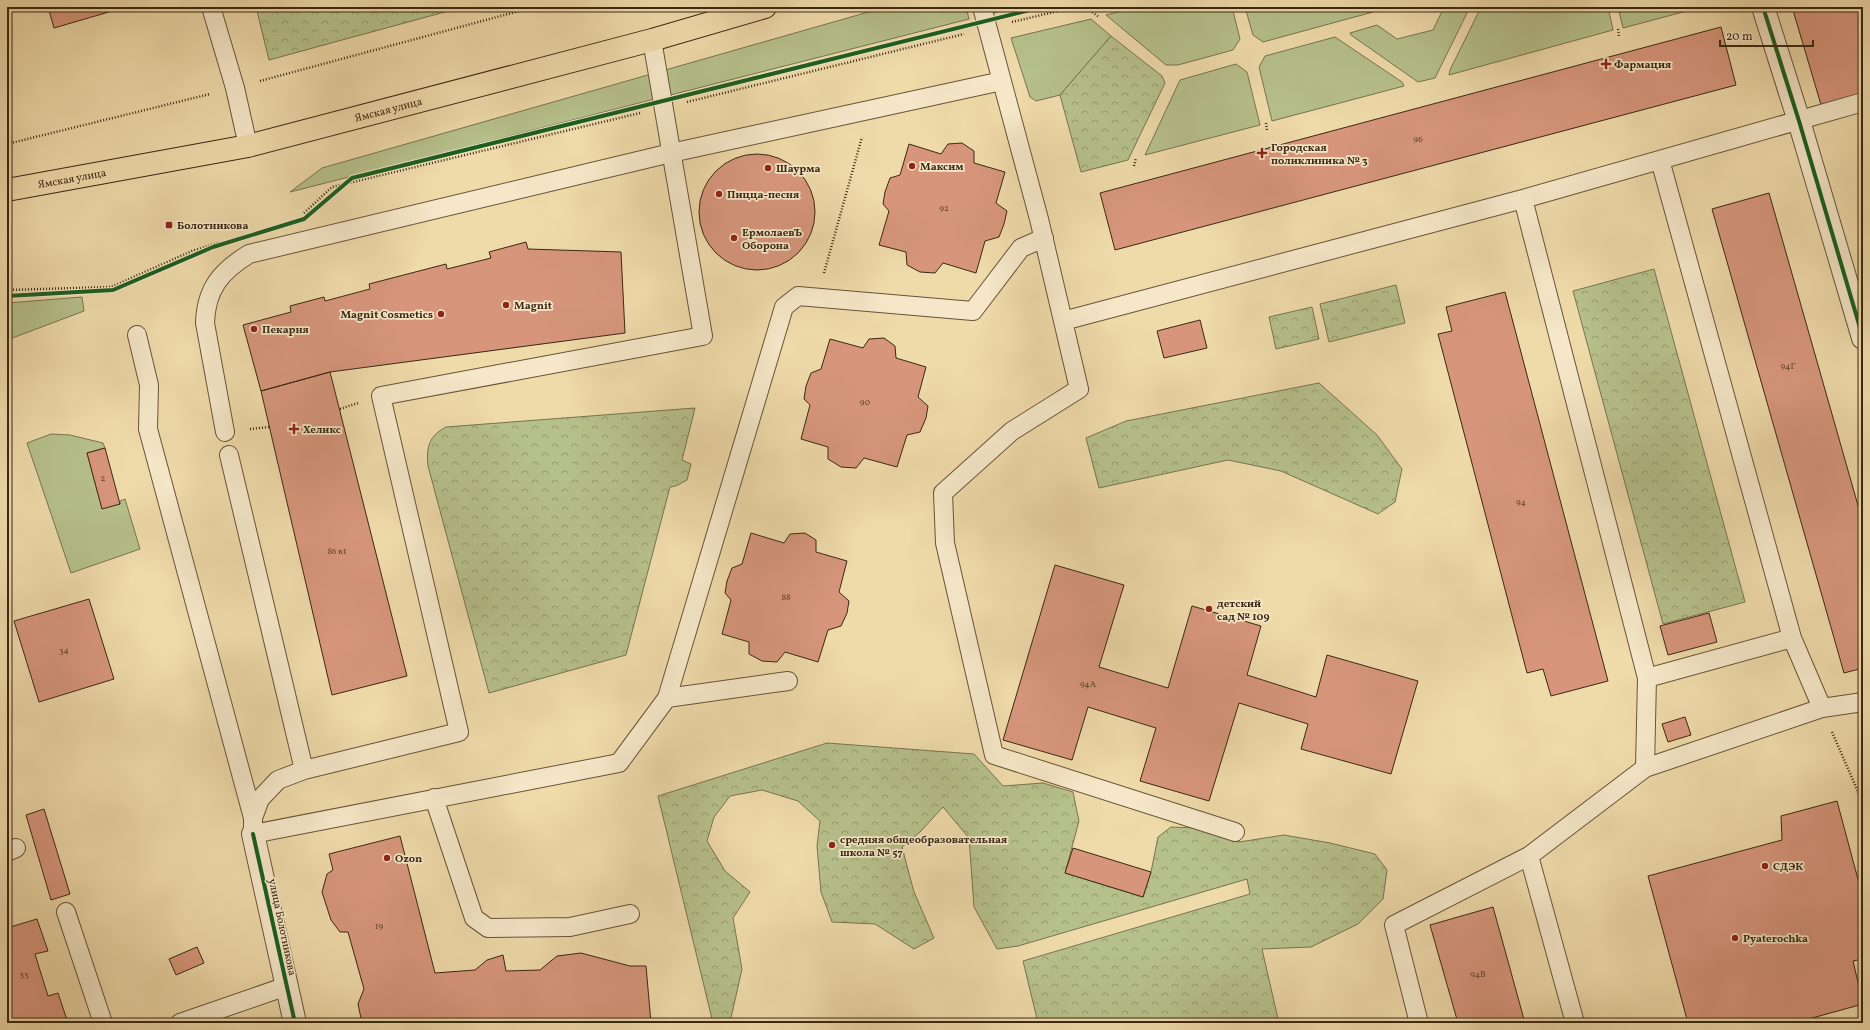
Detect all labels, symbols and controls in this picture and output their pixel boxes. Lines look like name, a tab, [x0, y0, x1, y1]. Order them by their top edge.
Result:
scale bar	[1720, 22, 1813, 48]
text: 20 m	[1726, 29, 1753, 45]
place label: Фармация	[1614, 58, 1671, 73]
marker: Фармация	[1601, 59, 1611, 69]
street label: Ямская улица	[353, 94, 425, 127]
house number: 96	[1413, 133, 1423, 146]
place label: Городская поликлиника № 3	[1271, 141, 1368, 169]
marker: Городская поликлиника № 3	[1256, 147, 1268, 159]
place label: Максим	[920, 160, 964, 175]
marker: Максим	[907, 161, 917, 171]
place label: Шаурма	[776, 162, 820, 177]
marker: Шаурма	[763, 163, 773, 173]
street label: Ямская улица	[37, 166, 108, 193]
place label: Пицца-песня	[727, 188, 799, 203]
marker: Пицца-песня	[714, 189, 724, 199]
house number: 92	[939, 202, 949, 215]
place label: Болотникова	[177, 219, 248, 234]
marker: Болотникова	[164, 220, 174, 230]
place label: ЕрмолаевЪ Оборона	[742, 226, 803, 254]
marker: ЕрмолаевЪ Оборона	[729, 233, 739, 243]
place label: Magnit	[514, 299, 552, 314]
marker: Magnit	[501, 300, 511, 310]
place label: Magnit Cosmetics	[340, 308, 433, 323]
marker: Magnit Cosmetics	[436, 309, 446, 319]
place label: Пекарня	[262, 323, 309, 338]
marker: Пекарня	[249, 324, 259, 334]
house number: 94Г	[1781, 360, 1795, 373]
house number: 90	[860, 396, 871, 409]
marker: Хеликс	[288, 423, 300, 435]
place label: Хеликс	[303, 423, 341, 438]
house number: 2	[101, 472, 106, 485]
house number: 94	[1516, 496, 1526, 509]
house number: 86 к1	[327, 545, 347, 558]
house number: 88	[781, 591, 791, 604]
place label: детский сад № 109	[1217, 597, 1270, 625]
marker: детский сад № 109	[1204, 604, 1214, 614]
house number: 34	[59, 644, 69, 657]
house number: 94А	[1080, 678, 1097, 691]
place label: средняя общеобразовательная школа № 57	[840, 833, 1007, 861]
marker: средняя общеобразовательная школа № 57	[827, 840, 837, 850]
place label: Ozon	[395, 852, 422, 867]
marker: Ozon	[382, 853, 392, 863]
place label: СДЭК	[1773, 860, 1803, 875]
marker: СДЭК	[1760, 861, 1770, 871]
street label: улица Болотникова	[264, 877, 299, 978]
house number: 19	[375, 920, 383, 933]
place label: Pyaterochka	[1743, 932, 1808, 947]
marker: Pyaterochka	[1730, 933, 1740, 943]
house number: 33	[19, 968, 29, 981]
house number: 94В	[1470, 968, 1486, 981]

